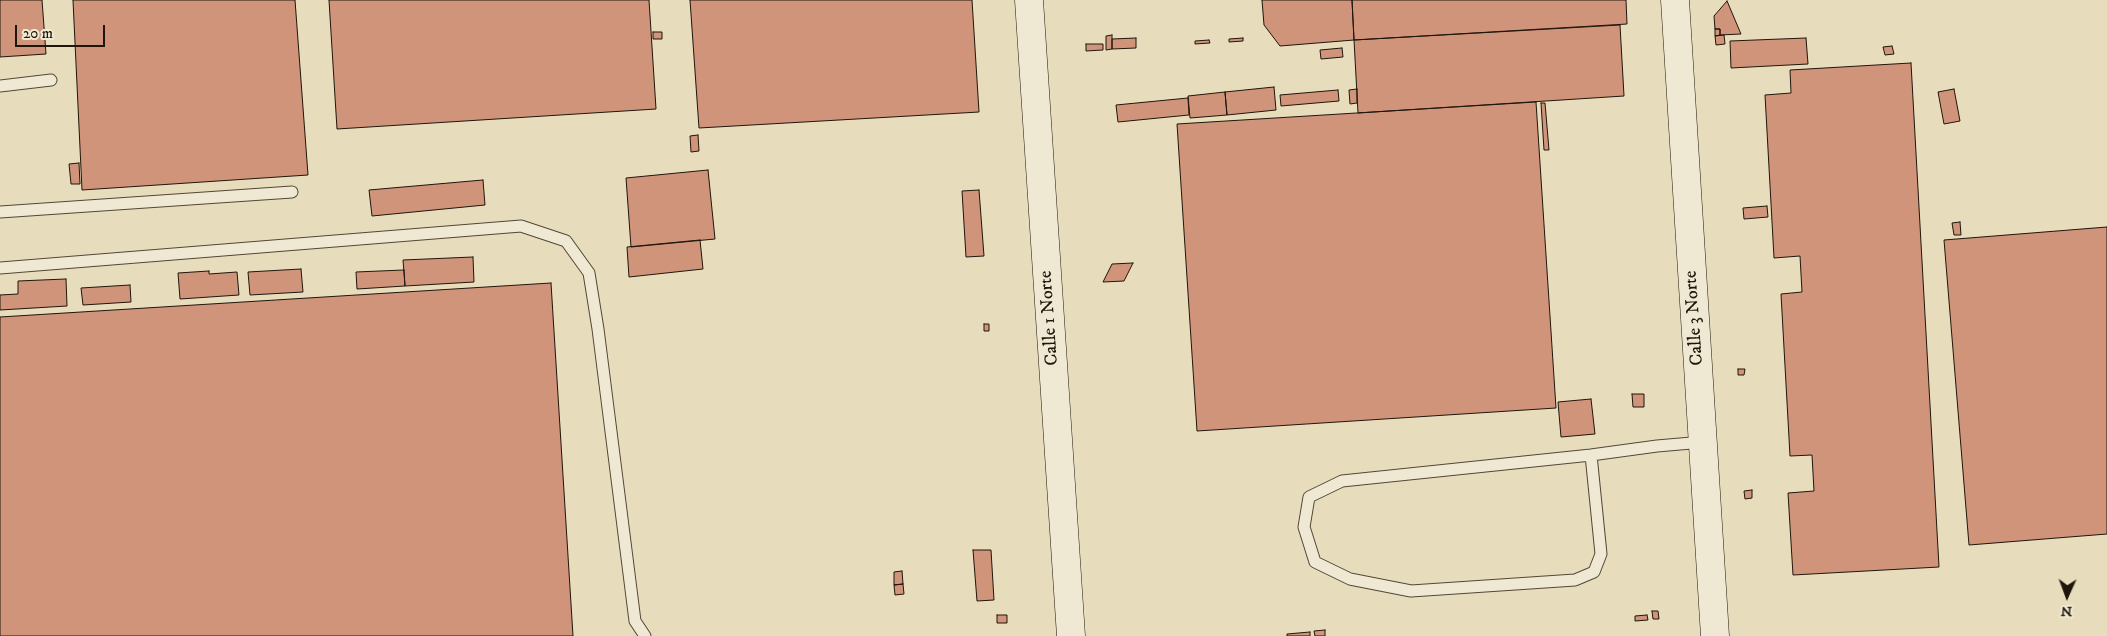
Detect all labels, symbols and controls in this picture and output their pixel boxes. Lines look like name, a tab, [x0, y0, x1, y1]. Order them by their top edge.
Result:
scale bar	[18, 15, 108, 47]
text: 20 m	[23, 24, 53, 43]
street label: Calle 1 Norte	[1036, 270, 1064, 366]
street label: Calle 3 Norte	[1681, 270, 1709, 366]
north arrow	[2042, 571, 2092, 621]
text: N	[2060, 602, 2073, 620]

